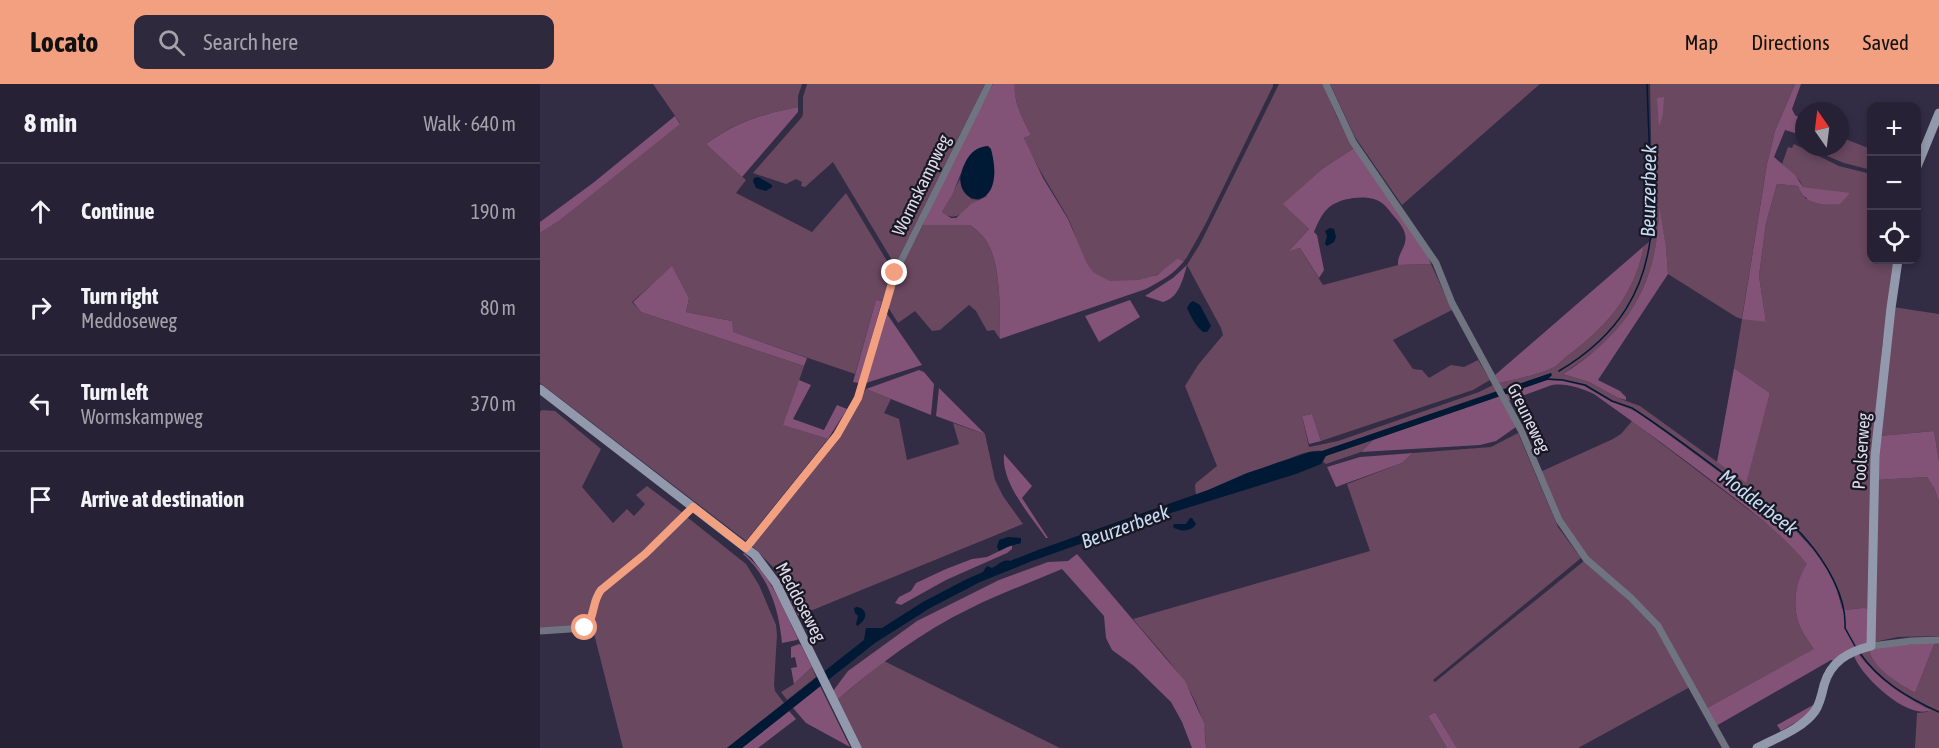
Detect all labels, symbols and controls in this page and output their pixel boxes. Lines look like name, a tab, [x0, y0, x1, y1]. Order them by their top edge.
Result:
search box	[134, 15, 554, 69]
text: Locato	[30, 26, 98, 58]
icon: search	[155, 26, 188, 59]
text: Search here	[203, 29, 298, 55]
text: Map	[1684, 30, 1718, 54]
text: Directions	[1751, 30, 1830, 54]
text: Saved	[1863, 30, 1909, 54]
north arrow	[1795, 102, 1849, 156]
map controls	[1867, 102, 1921, 264]
button: +	[1867, 102, 1921, 156]
text: 8 min	[24, 108, 77, 138]
text: Walk · 640 m	[424, 112, 516, 135]
street label: Wormskampweg	[888, 131, 955, 239]
water label: Beurzerbeek	[1636, 145, 1660, 237]
button: −	[1867, 156, 1921, 210]
icon: ahead	[24, 195, 57, 228]
text: Continue	[81, 198, 155, 224]
text: 190 m	[471, 200, 516, 223]
button: locate	[1867, 210, 1921, 264]
route end	[881, 259, 907, 285]
text: Turn right	[81, 283, 158, 309]
icon: right	[24, 291, 57, 324]
text: 80 m	[480, 296, 516, 319]
text: Meddoseweg	[81, 309, 177, 332]
text: Turn left	[81, 379, 148, 405]
street label: Greuneweg	[1503, 380, 1555, 457]
icon: left	[24, 387, 57, 420]
text: 370 m	[471, 392, 516, 415]
text: Wormskampweg	[81, 405, 203, 428]
street label: Poolserweg	[1848, 412, 1874, 490]
water label: Modderbeek	[1715, 464, 1803, 540]
icon: arrive	[24, 483, 57, 516]
text: Arrive at destination	[81, 486, 244, 512]
water label: Beurzerbeek	[1078, 499, 1172, 553]
street label: Meddoseweg	[771, 559, 831, 645]
route start	[571, 614, 597, 640]

